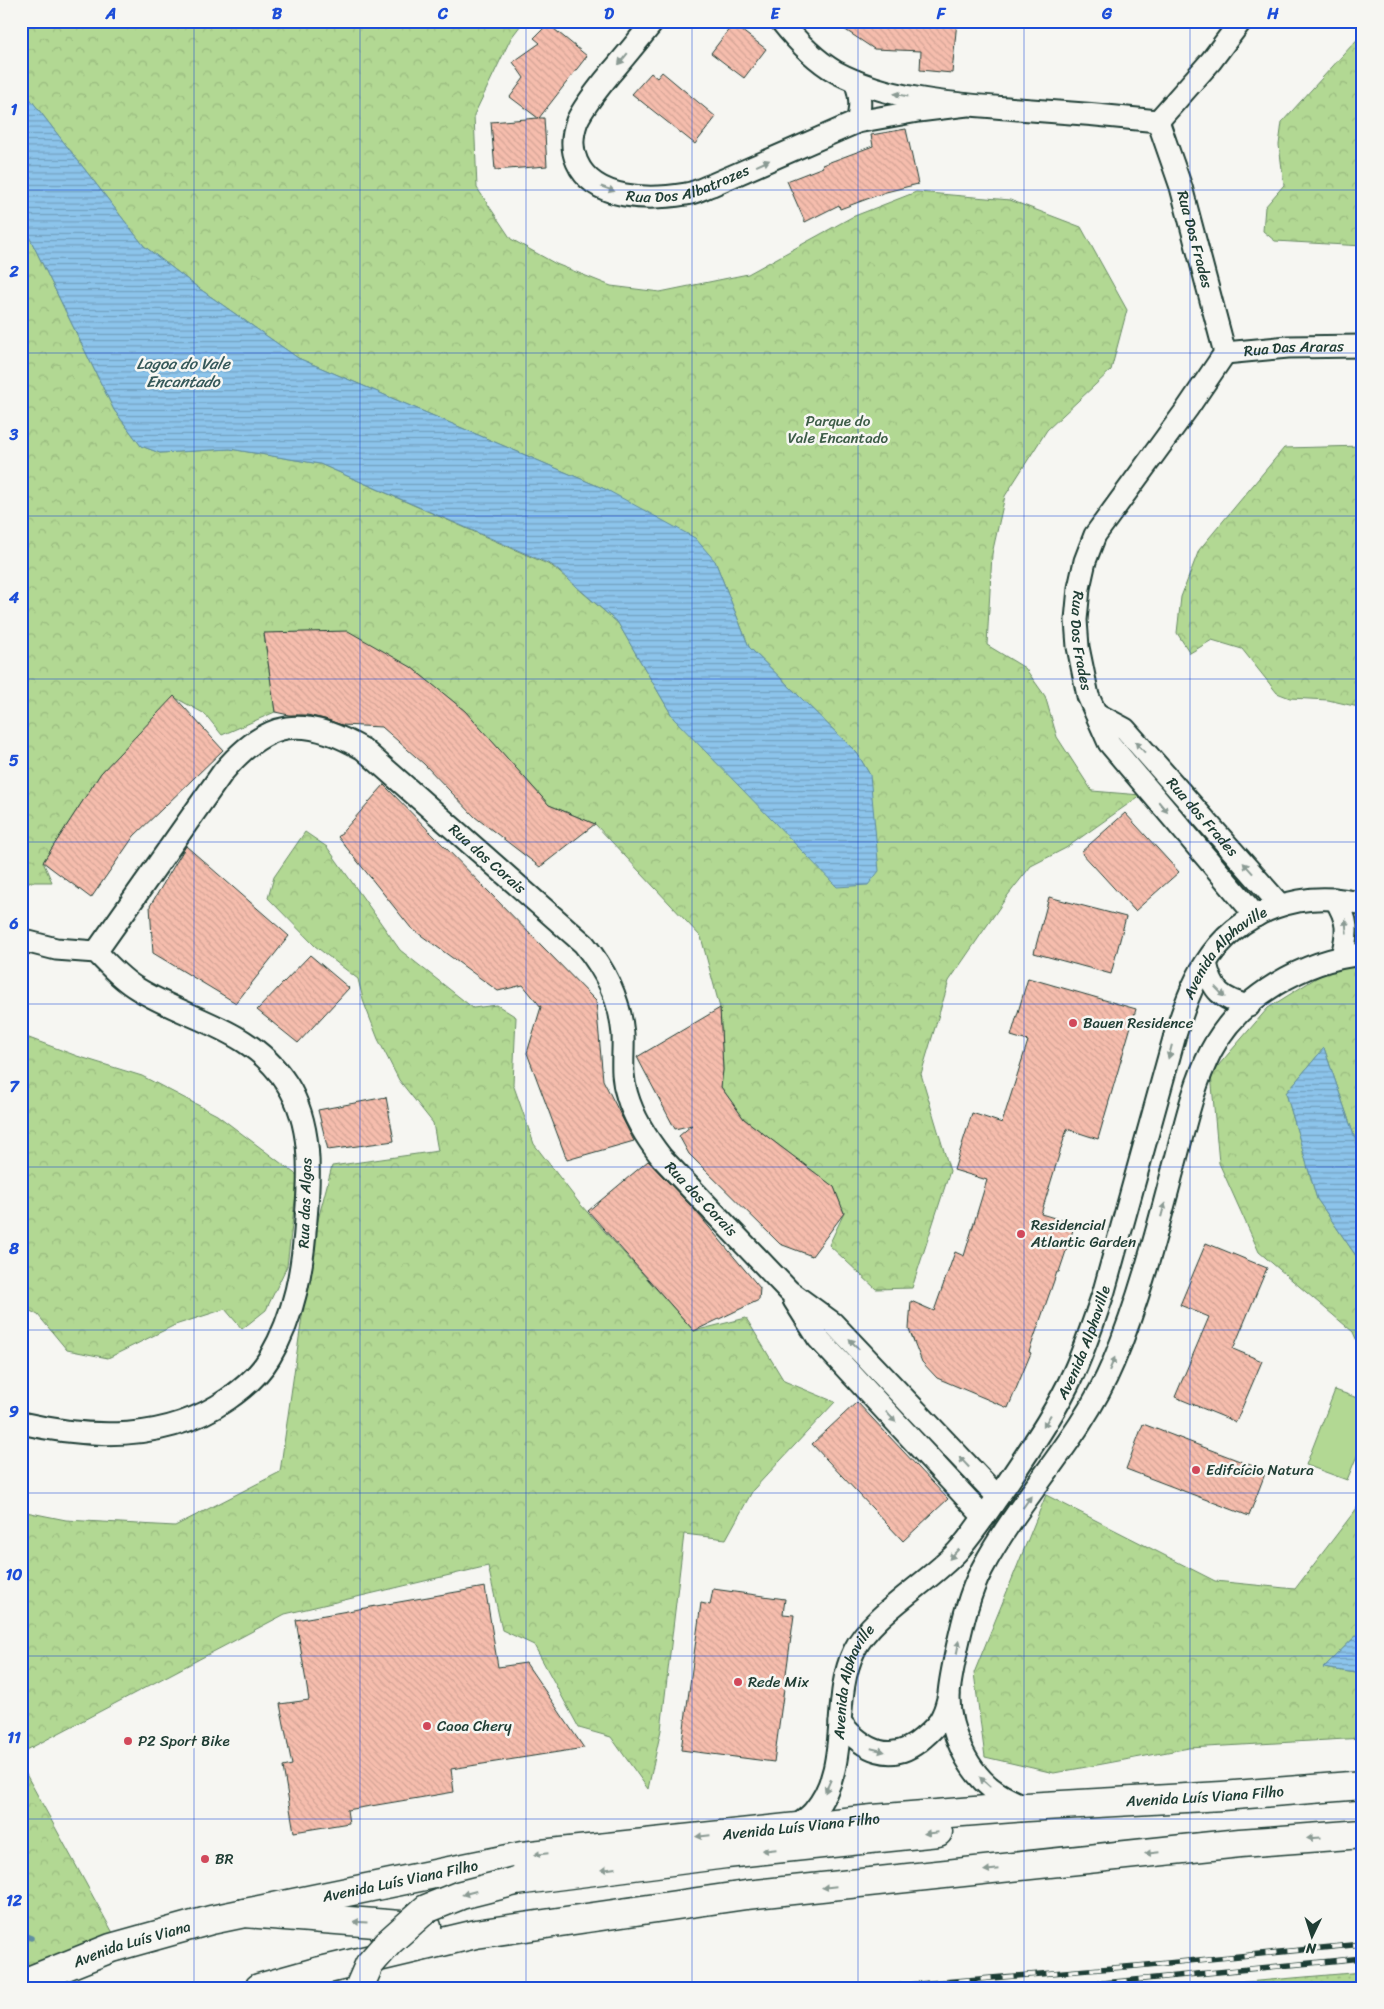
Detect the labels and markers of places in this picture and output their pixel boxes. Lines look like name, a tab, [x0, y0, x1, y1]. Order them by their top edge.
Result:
place label: Bauen Residence	[1083, 1010, 1194, 1036]
marker: Bauen Residence	[1067, 1017, 1079, 1029]
place label: Residencial Atlantic Garden	[1030, 1212, 1136, 1255]
marker: Residencial Atlantic Garden	[1015, 1228, 1027, 1240]
place label: Edifcício Natura	[1206, 1457, 1314, 1483]
marker: Edifcício Natura	[1190, 1464, 1202, 1476]
place label: Rede Mix	[748, 1669, 809, 1695]
marker: Rede Mix	[732, 1676, 744, 1688]
place label: Caoa Chery	[437, 1713, 512, 1739]
marker: Caoa Chery	[421, 1720, 433, 1732]
place label: P2 Sport Bike	[138, 1728, 230, 1754]
marker: P2 Sport Bike	[122, 1735, 134, 1747]
place label: BR	[215, 1846, 234, 1872]
marker: BR	[199, 1853, 211, 1865]

